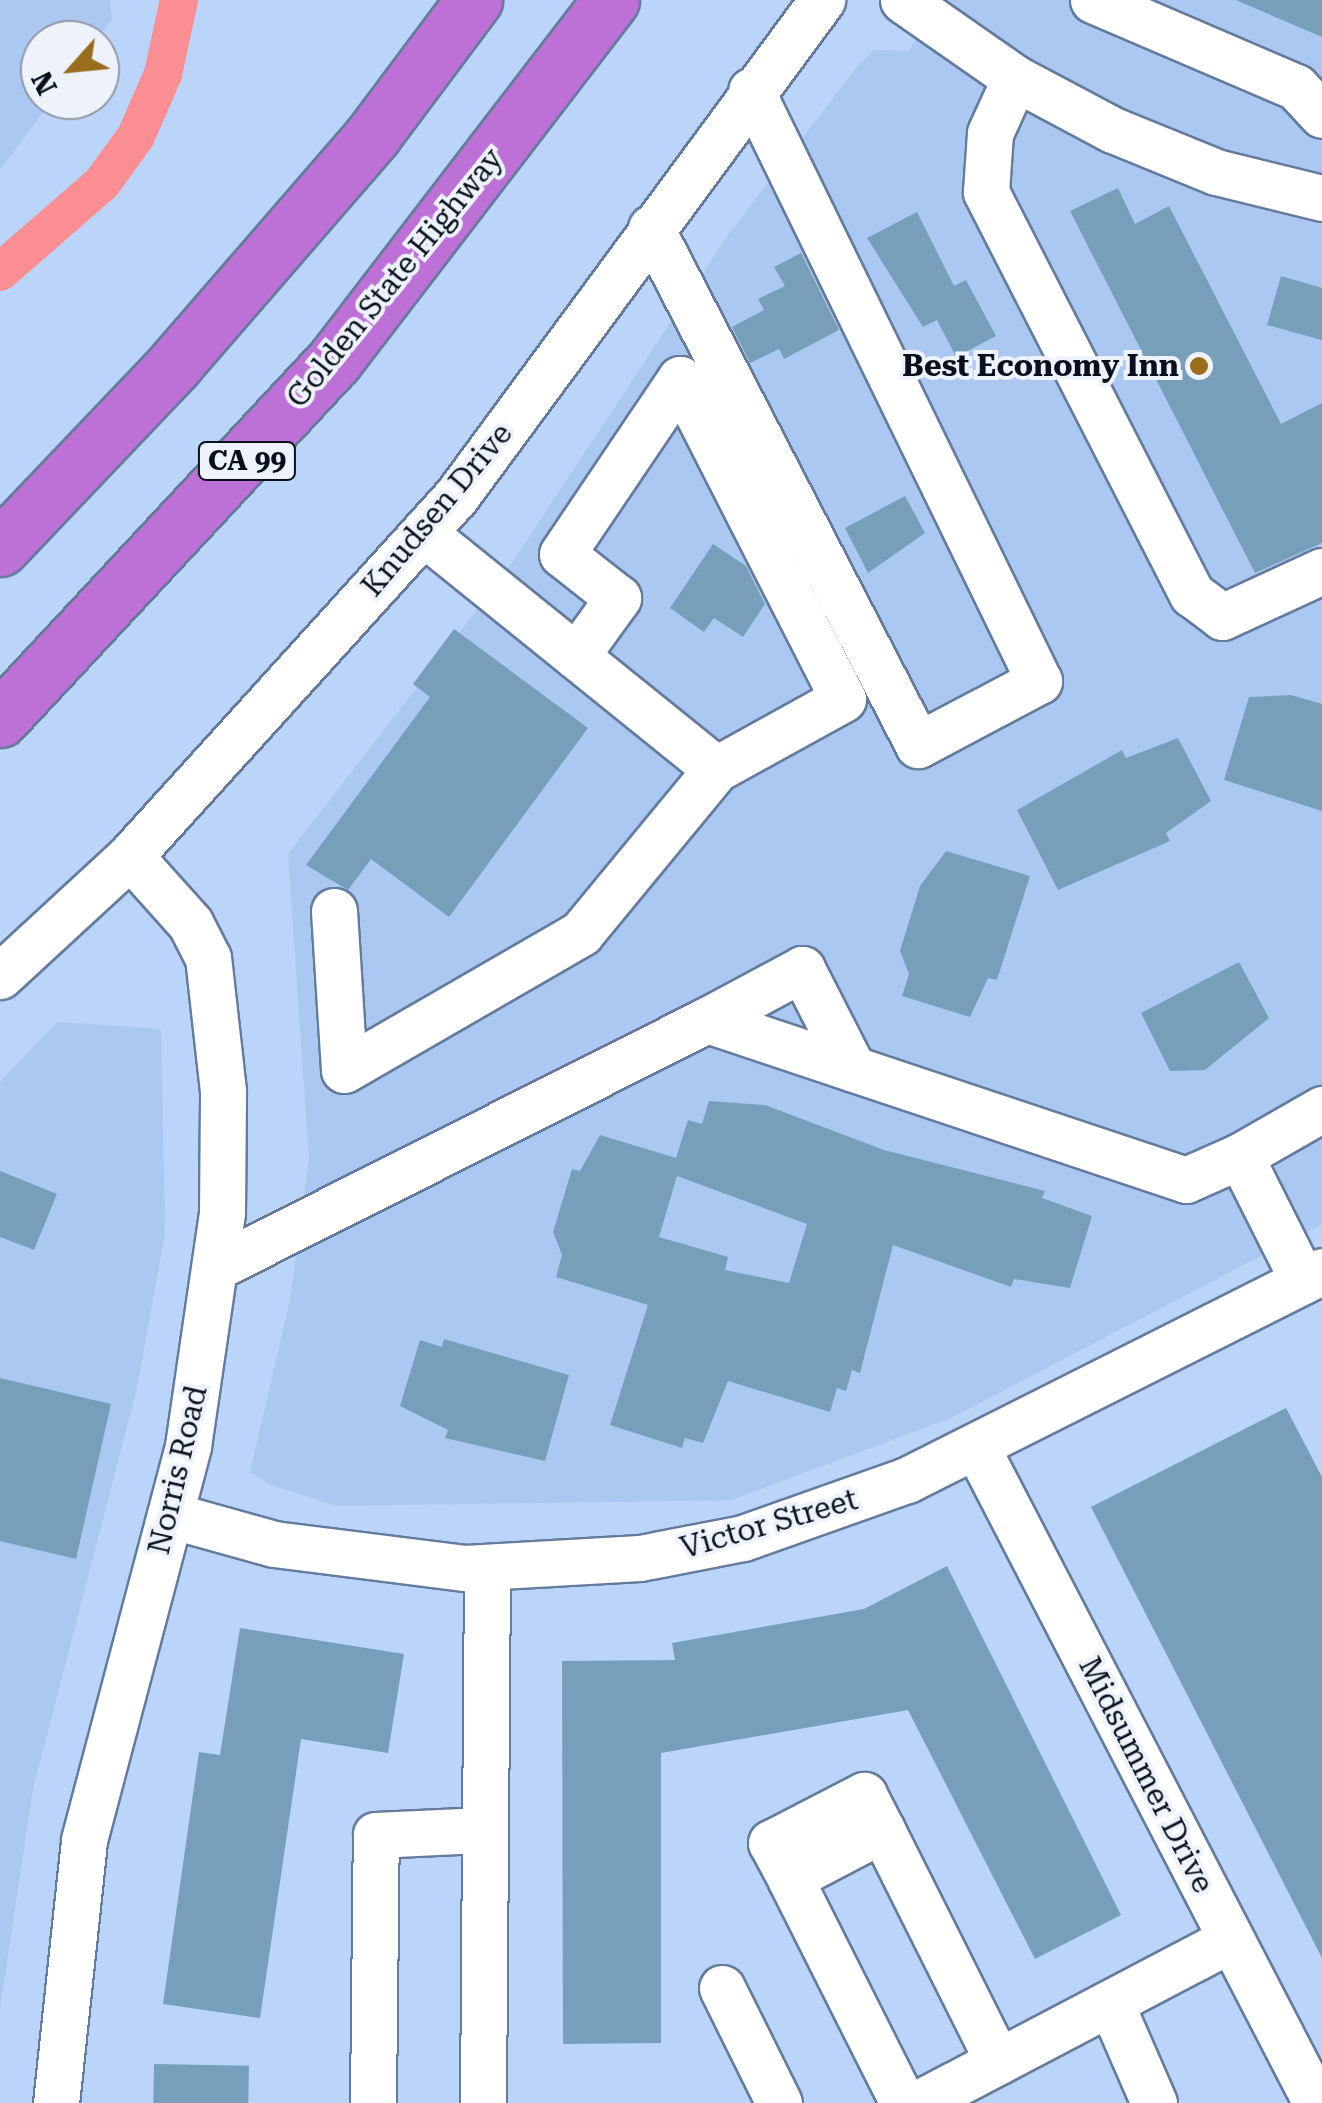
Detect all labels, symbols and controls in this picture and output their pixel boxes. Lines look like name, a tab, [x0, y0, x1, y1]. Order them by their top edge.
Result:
north arrow	[20, 20, 120, 120]
text: N	[25, 66, 64, 100]
street label: Golden State Highway	[279, 141, 511, 415]
place label: Best Economy Inn	[902, 348, 1179, 384]
marker: Best Economy Inn	[1188, 355, 1210, 377]
street label: Knudsen Drive	[354, 416, 520, 604]
road number: CA 99	[197, 438, 297, 484]
street label: Norris Road	[141, 1382, 215, 1558]
street label: Victor Street	[676, 1482, 862, 1566]
street label: Midsummer Drive	[1071, 1651, 1221, 1899]

